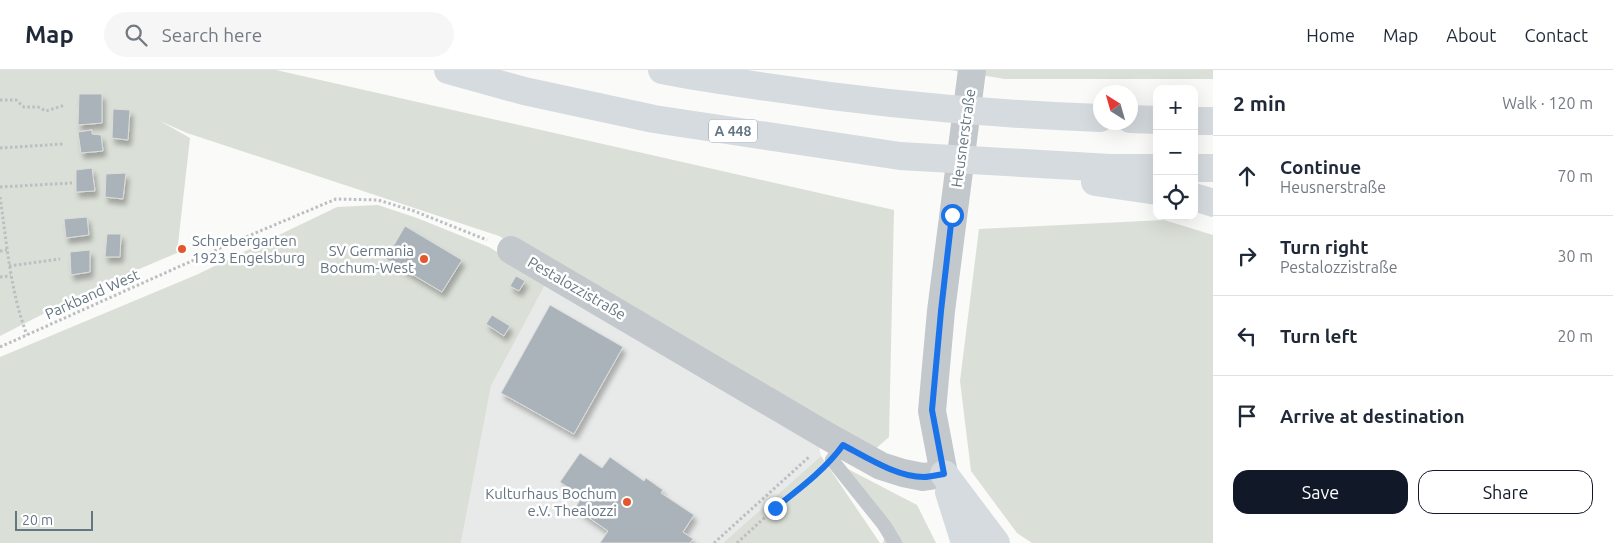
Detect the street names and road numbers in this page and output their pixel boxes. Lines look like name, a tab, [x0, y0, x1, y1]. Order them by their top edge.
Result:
street label: Heusnerstraße	[948, 88, 978, 188]
road number: A 448	[709, 119, 757, 142]
street label: Pestalozzistraße	[525, 253, 629, 323]
street label: Parkband West	[42, 266, 142, 322]

